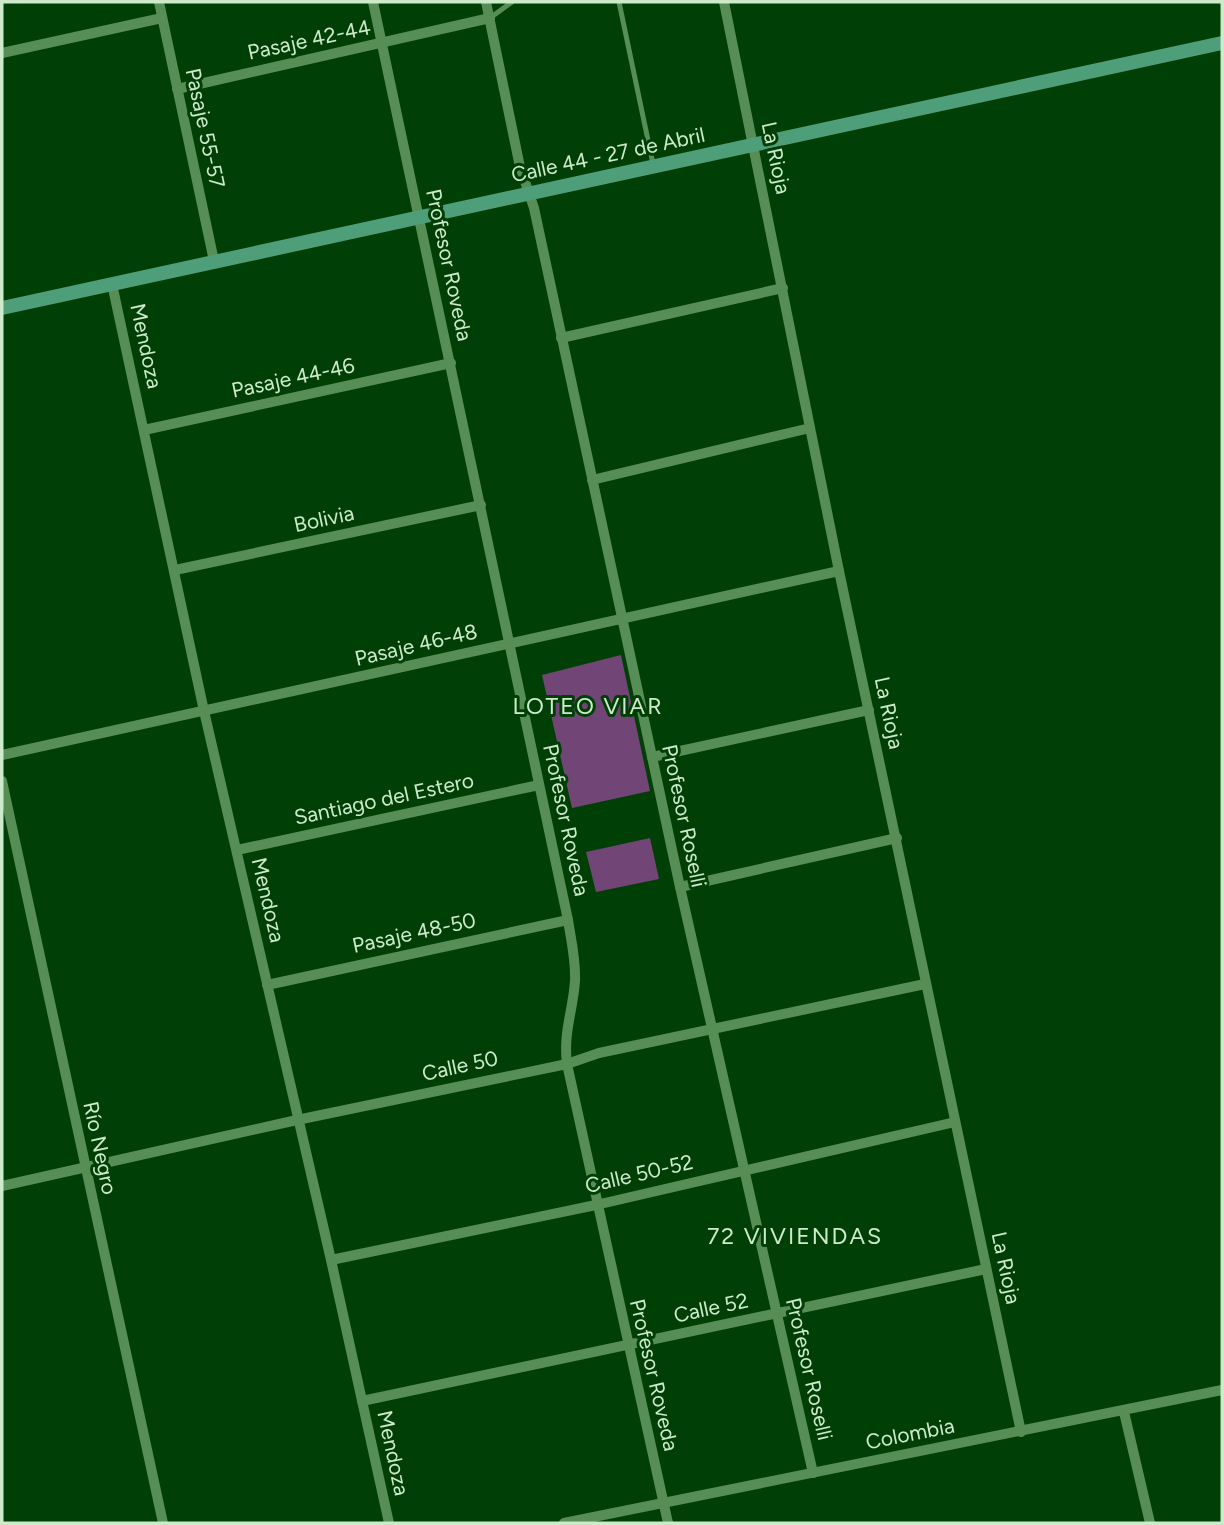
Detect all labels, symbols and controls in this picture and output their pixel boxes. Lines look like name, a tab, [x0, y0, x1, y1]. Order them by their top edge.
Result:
street label: Pasaje 42-44	[245, 14, 373, 65]
street label: Pasaje 55-57	[181, 66, 230, 190]
street label: La Rioja	[757, 119, 796, 196]
street label: Calle 44 - 27 de Abril	[509, 122, 707, 187]
street label: Profesor Roveda	[421, 187, 478, 343]
street label: Mendoza	[125, 301, 168, 391]
street label: Pasaje 44-46	[229, 352, 357, 403]
street label: Bolivia	[291, 500, 356, 537]
street label: Pasaje 46-48	[352, 618, 480, 671]
street label: La Rioja	[870, 674, 909, 751]
district label: LOTEO VIAR	[512, 692, 664, 720]
street label: Profesor Roveda	[538, 742, 595, 898]
street label: Profesor Roselli	[657, 742, 712, 890]
street label: Santiago del Estero	[292, 767, 476, 830]
street label: Mendoza	[247, 855, 290, 945]
street label: Pasaje 48-50	[350, 907, 478, 958]
street label: Calle 50	[420, 1045, 500, 1086]
street label: Río Negro	[78, 1099, 123, 1197]
street label: Calle 50-52	[583, 1149, 695, 1198]
district label: 72 VIVIENDAS	[707, 1222, 883, 1250]
street label: La Rioja	[987, 1229, 1026, 1306]
street label: Calle 52	[671, 1287, 750, 1328]
street label: Profesor Roselli	[781, 1295, 838, 1443]
street label: Profesor Roveda	[625, 1297, 684, 1453]
street label: Mendoza	[372, 1408, 415, 1498]
street label: Colombia	[863, 1413, 956, 1454]

